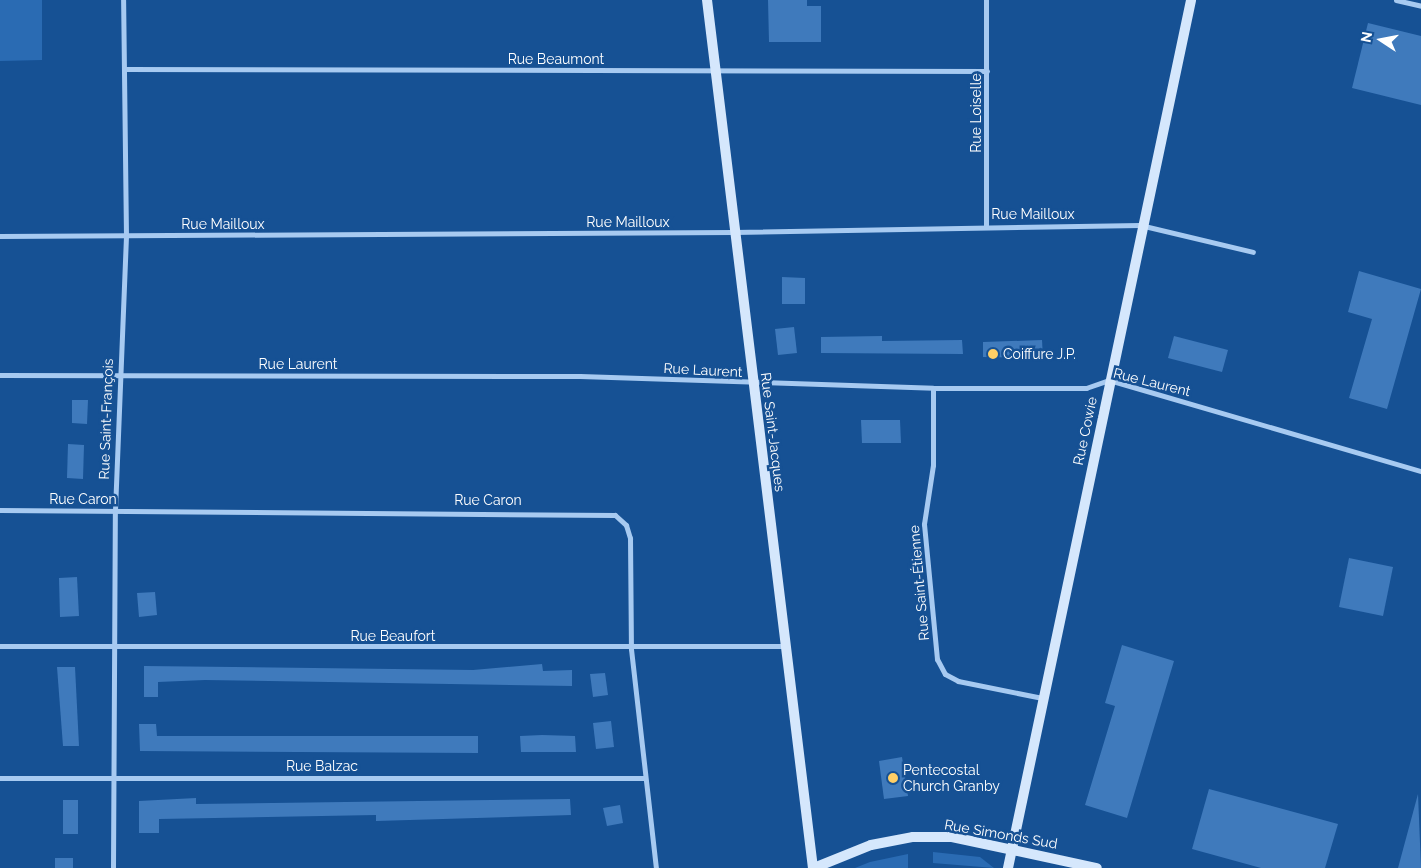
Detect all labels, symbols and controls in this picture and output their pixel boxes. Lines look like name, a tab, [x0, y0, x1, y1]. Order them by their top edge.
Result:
north arrow	[1356, 15, 1406, 65]
text: N	[1357, 30, 1375, 44]
street label: Rue Beaumont	[508, 51, 604, 67]
street label: Rue Loiselle	[968, 73, 984, 153]
street label: Rue Mailloux	[991, 206, 1075, 222]
street label: Rue Mailloux	[586, 214, 670, 230]
street label: Rue Mailloux	[181, 216, 265, 232]
place label: Coiffure J.P.	[1003, 346, 1076, 362]
marker: Coiffure J.P.	[987, 348, 999, 360]
street label: Rue Laurent	[259, 356, 337, 372]
street label: Rue Saint-François	[95, 358, 117, 480]
street label: Rue Laurent	[663, 360, 743, 380]
street label: Rue Laurent	[1112, 364, 1192, 400]
street label: Rue Saint-Jacques	[757, 371, 789, 493]
street label: Rue Cowie	[1070, 395, 1100, 467]
street label: Rue Caron	[49, 491, 117, 507]
street label: Rue Caron	[454, 492, 522, 508]
street label: Rue Saint-Étienne	[906, 525, 932, 641]
street label: Rue Beaufort	[351, 628, 435, 644]
street label: Rue Balzac	[286, 758, 358, 774]
place label: Pentecostal Church Granby	[903, 762, 1000, 794]
marker: Pentecostal Church Granby	[887, 772, 899, 784]
street label: Rue Simonds Sud	[943, 816, 1059, 852]

